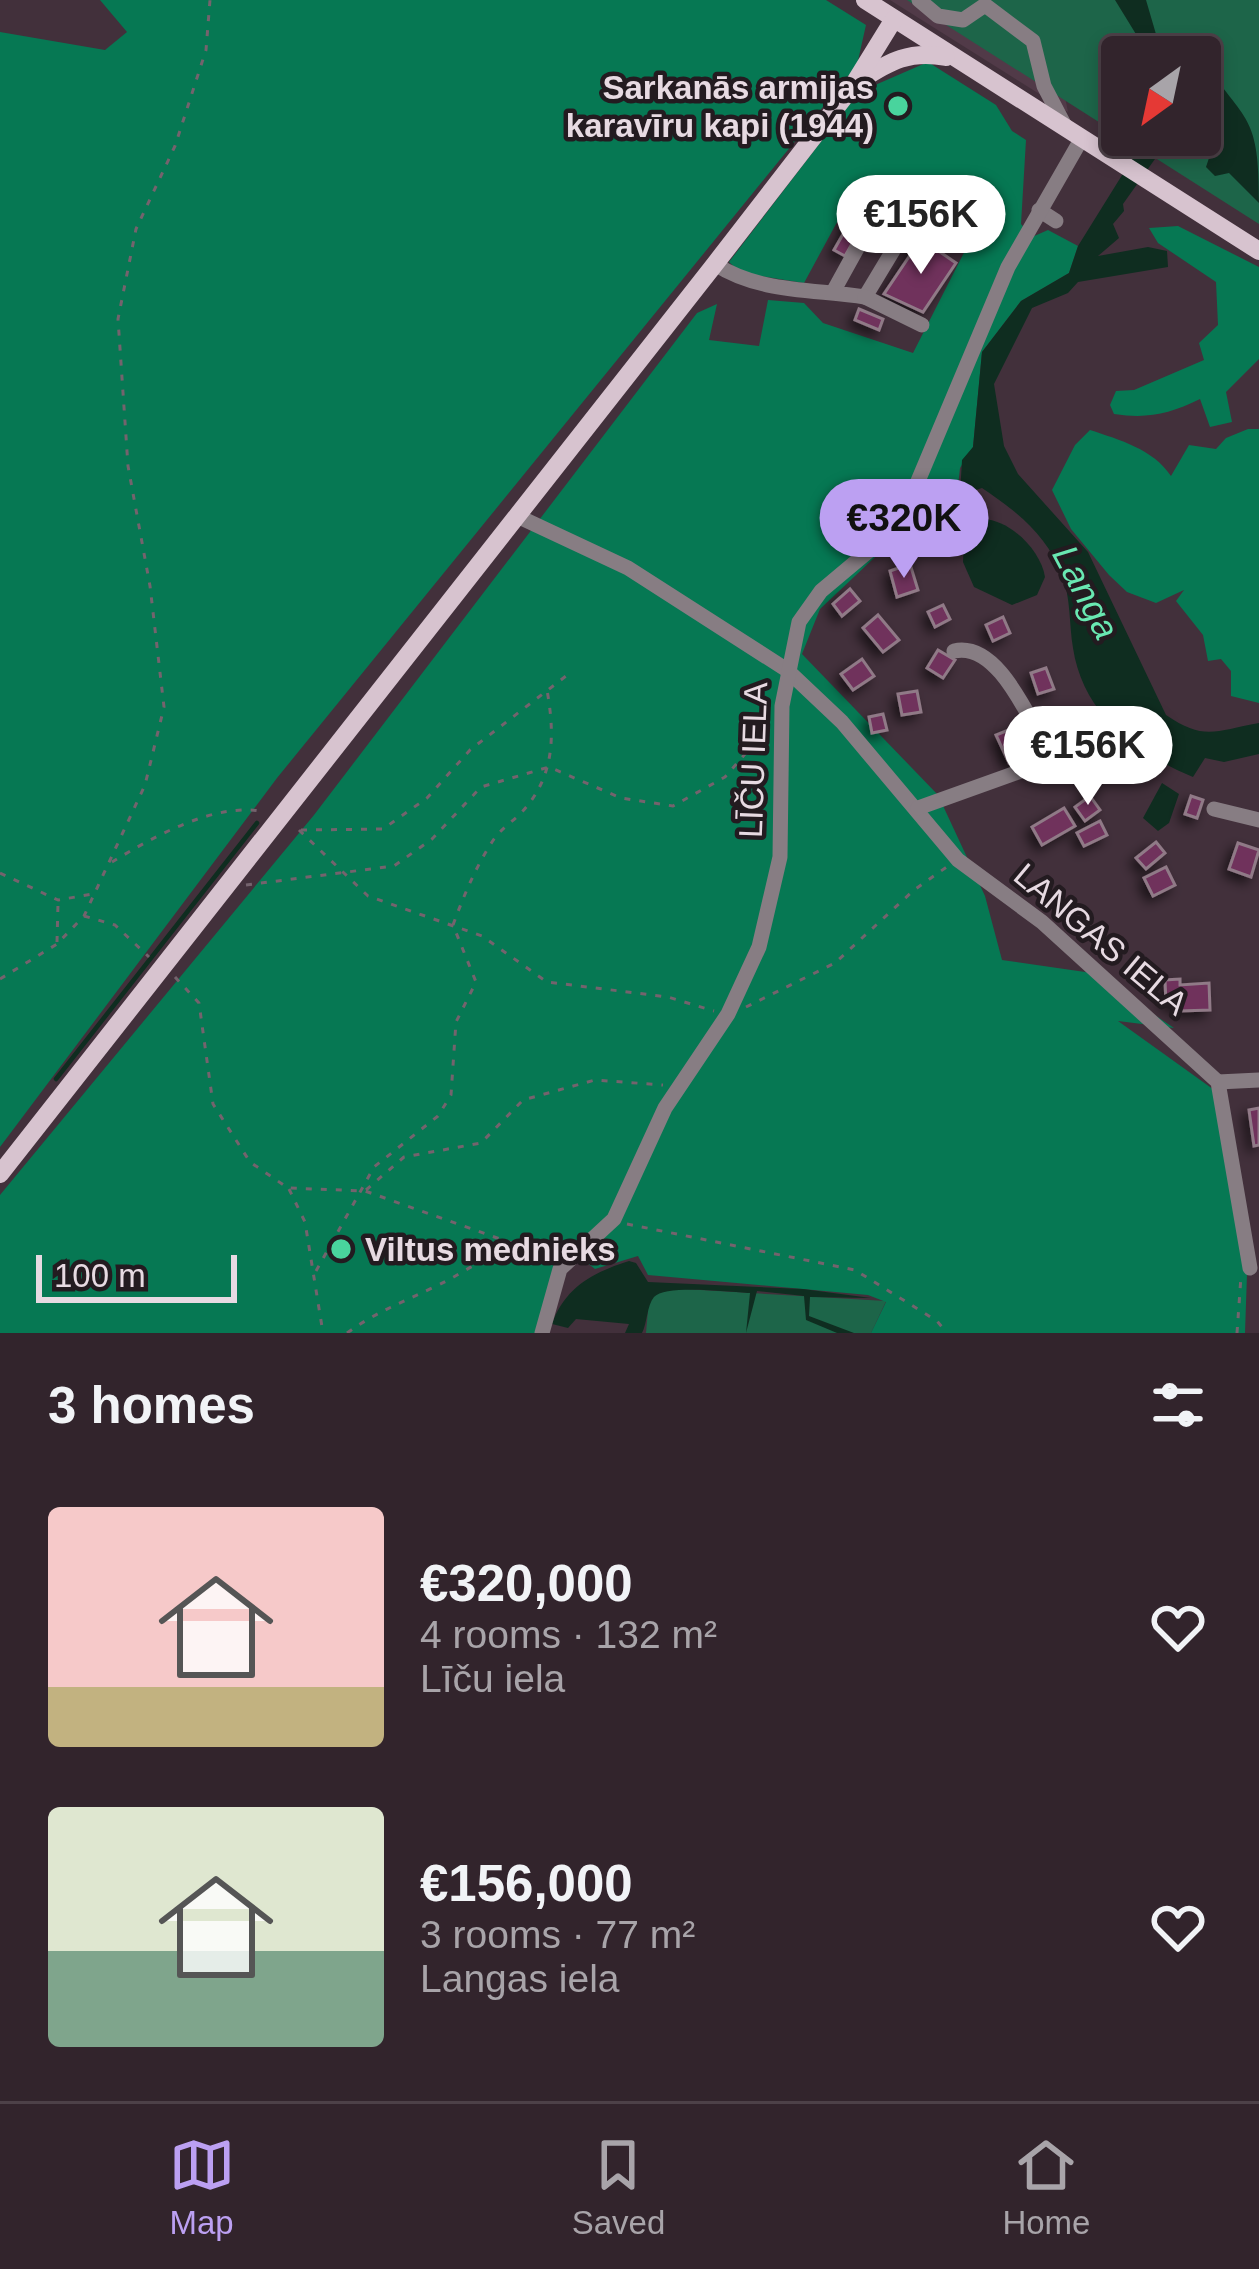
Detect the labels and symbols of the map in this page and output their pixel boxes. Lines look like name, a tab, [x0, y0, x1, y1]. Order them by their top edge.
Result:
north arrow	[1101, 36, 1221, 156]
place label: Sarkanās armijas karavīru kapi (1944)	[566, 69, 874, 144]
marker: Sarkanās armijas karavīru kapi (1944)	[885, 93, 911, 119]
pin: €156K	[837, 175, 1005, 277]
pin: €320K	[820, 479, 988, 581]
water label: Langa	[1044, 538, 1128, 646]
street label: LĪČU IELA	[732, 681, 774, 839]
pin: €156K	[1004, 706, 1172, 808]
street label: LANGAS IELA	[1007, 856, 1195, 1022]
place label: Viltus mednieks	[365, 1231, 616, 1268]
marker: Viltus mednieks	[328, 1236, 354, 1262]
scale bar	[36, 1249, 237, 1302]

